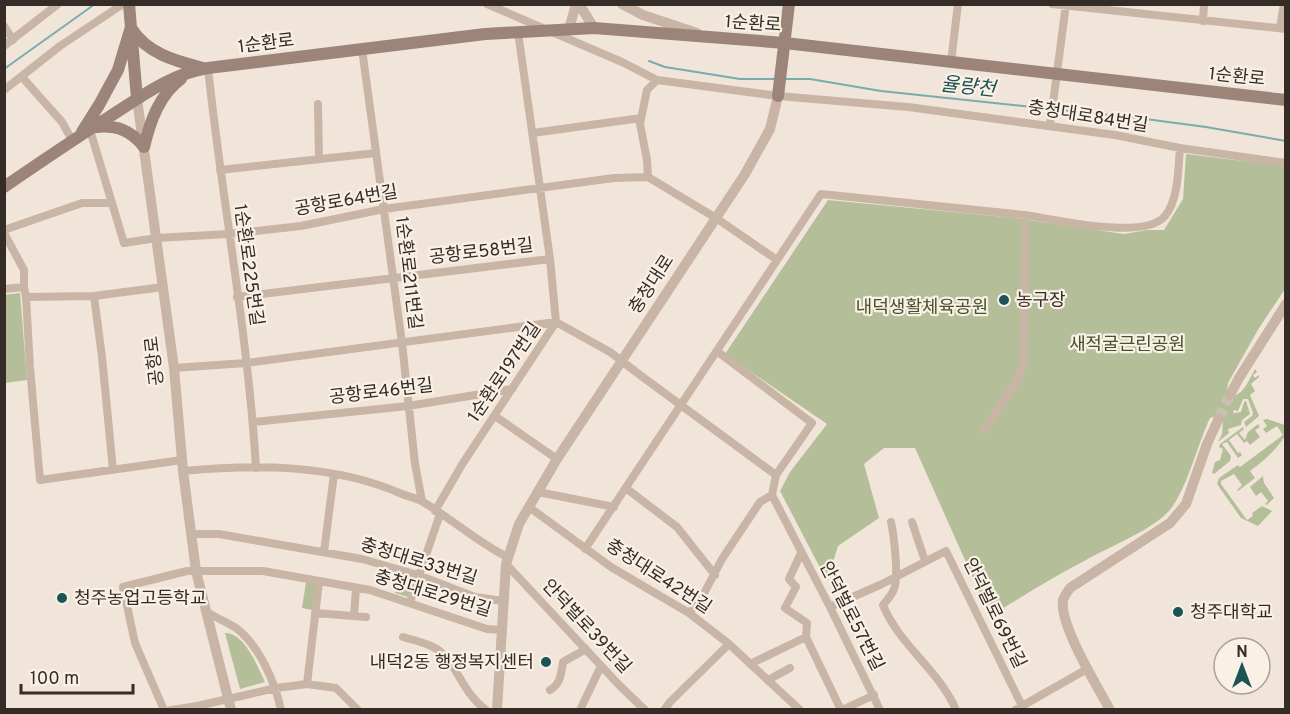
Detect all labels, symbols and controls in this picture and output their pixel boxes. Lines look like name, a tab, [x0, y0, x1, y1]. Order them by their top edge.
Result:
street label: 1순환로	[724, 11, 782, 38]
street label: 1순환로	[237, 30, 296, 59]
street label: 1순환로	[1208, 63, 1266, 92]
water label: 율량천	[939, 72, 999, 104]
street label: 충청대로84번길	[1026, 97, 1150, 138]
street label: 공항로64번길	[293, 181, 400, 222]
street label: 1순환로225번길	[228, 203, 267, 328]
street label: 1순환로211번길	[389, 215, 426, 331]
street label: 공항로58번길	[428, 235, 535, 270]
street label: 충청대로	[625, 251, 680, 319]
place label: 농구장	[1016, 290, 1066, 313]
marker: 농구장	[997, 293, 1011, 307]
park label: 내덕생활체육공원	[856, 297, 988, 320]
street label: 1순환로197번길	[463, 318, 547, 427]
park label: 새적굴근린공원	[1069, 334, 1185, 357]
street label: 공항로	[141, 335, 170, 387]
street label: 공항로46번길	[328, 375, 435, 410]
street label: 충청대로33번길	[357, 534, 480, 591]
street label: 충청대로42번길	[601, 535, 715, 620]
street label: 안덕벌로69번길	[957, 555, 1030, 673]
street label: 안덕벌로57번길	[813, 558, 888, 675]
street label: 충청대로29번길	[371, 566, 494, 623]
street label: 안덕벌로39번길	[536, 575, 635, 679]
place label: 청주농업고등학교	[74, 588, 206, 611]
marker: 청주농업고등학교	[55, 591, 69, 605]
place label: 청주대학교	[1190, 602, 1273, 625]
marker: 청주대학교	[1171, 605, 1185, 619]
north arrow	[1212, 636, 1272, 696]
text: N	[1236, 643, 1248, 663]
place label: 내덕2동 행정복지센터	[370, 652, 534, 675]
marker: 내덕2동 행정복지센터	[539, 655, 553, 669]
scale bar	[21, 657, 134, 695]
text: 100 m	[30, 668, 79, 691]

